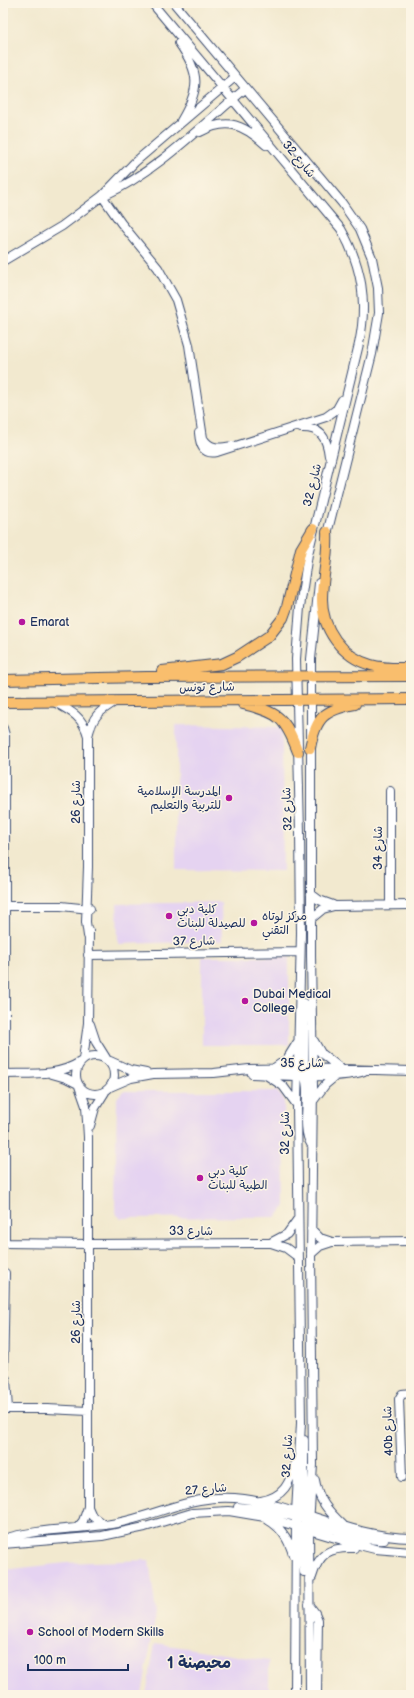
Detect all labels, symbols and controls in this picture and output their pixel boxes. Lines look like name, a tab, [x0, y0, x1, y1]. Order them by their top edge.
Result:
street label: شارع 32	[278, 138, 318, 182]
street label: شارع 32	[300, 462, 326, 508]
place label: Emarat	[30, 615, 70, 630]
marker: Emarat	[17, 617, 27, 627]
street label: شارع تونس	[179, 680, 235, 696]
street label: شارع 26	[69, 780, 85, 824]
place label: المدرسة الإسلامية للتربية والتعليم	[137, 784, 221, 814]
street label: شارع 32	[279, 787, 297, 831]
marker: المدرسة الإسلامية للتربية والتعليم	[224, 793, 234, 803]
street label: شارع 34	[371, 826, 387, 870]
place label: كلية دبي للصيدلة للبنات	[177, 902, 245, 931]
place label: مركز لوتاه التقني	[262, 909, 307, 941]
marker: كلية دبي للصيدلة للبنات	[164, 911, 174, 921]
marker: مركز لوتاه التقني	[249, 918, 259, 928]
street label: شارع 37	[173, 934, 215, 950]
place label: Dubai Medical College	[253, 987, 331, 1016]
marker: Dubai Medical College	[240, 996, 250, 1006]
street label: شارع 35	[280, 1056, 324, 1072]
street label: شارع 32	[278, 1111, 294, 1155]
place label: كلية دبي الطبية للبنات	[208, 1164, 267, 1193]
marker: كلية دبي الطبية للبنات	[195, 1173, 205, 1183]
street label: شارع 33	[169, 1224, 213, 1240]
street label: شارع 26	[69, 1300, 85, 1344]
street label: 40b شارع	[380, 1406, 398, 1456]
street label: شارع 32	[279, 1434, 297, 1478]
street label: شارع 27	[184, 1480, 228, 1500]
place label: School of Modern Skills	[38, 1625, 164, 1640]
marker: School of Modern Skills	[25, 1627, 35, 1637]
scale bar	[28, 1646, 128, 1672]
text: 100 m	[34, 1653, 66, 1668]
district label: محيصنة 1	[167, 1654, 231, 1673]

